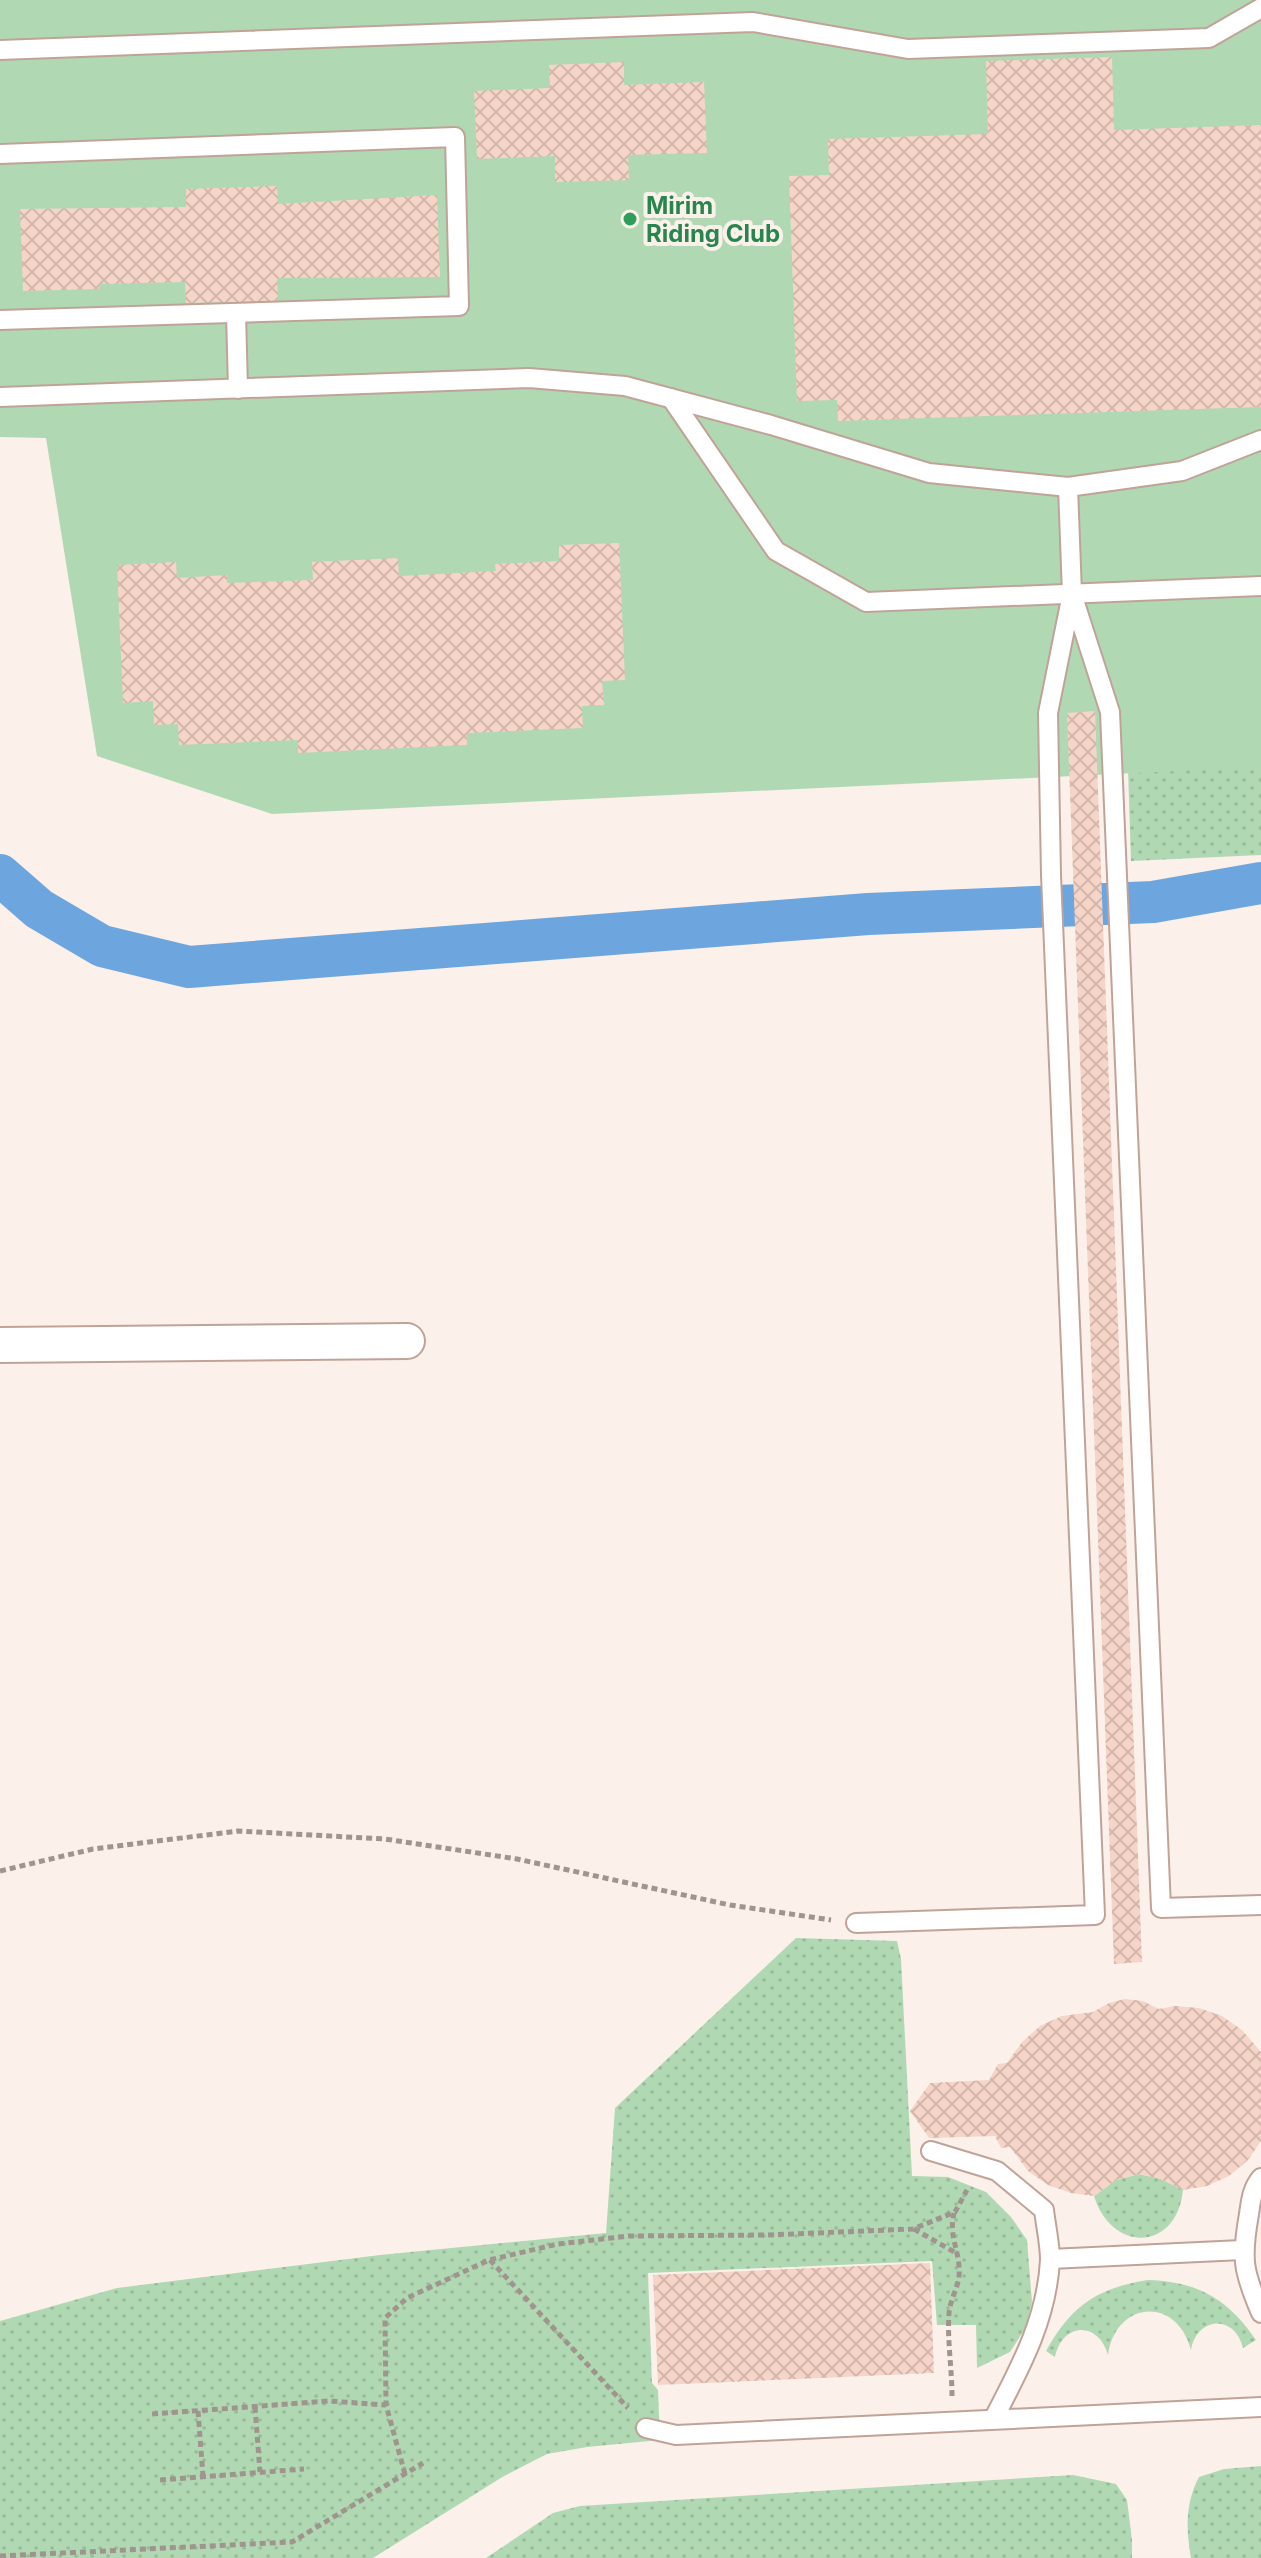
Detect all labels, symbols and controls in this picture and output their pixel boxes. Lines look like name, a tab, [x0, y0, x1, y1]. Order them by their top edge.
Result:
place label: Mirim Riding Club	[646, 191, 780, 248]
marker: Mirim Riding Club	[621, 210, 639, 228]

